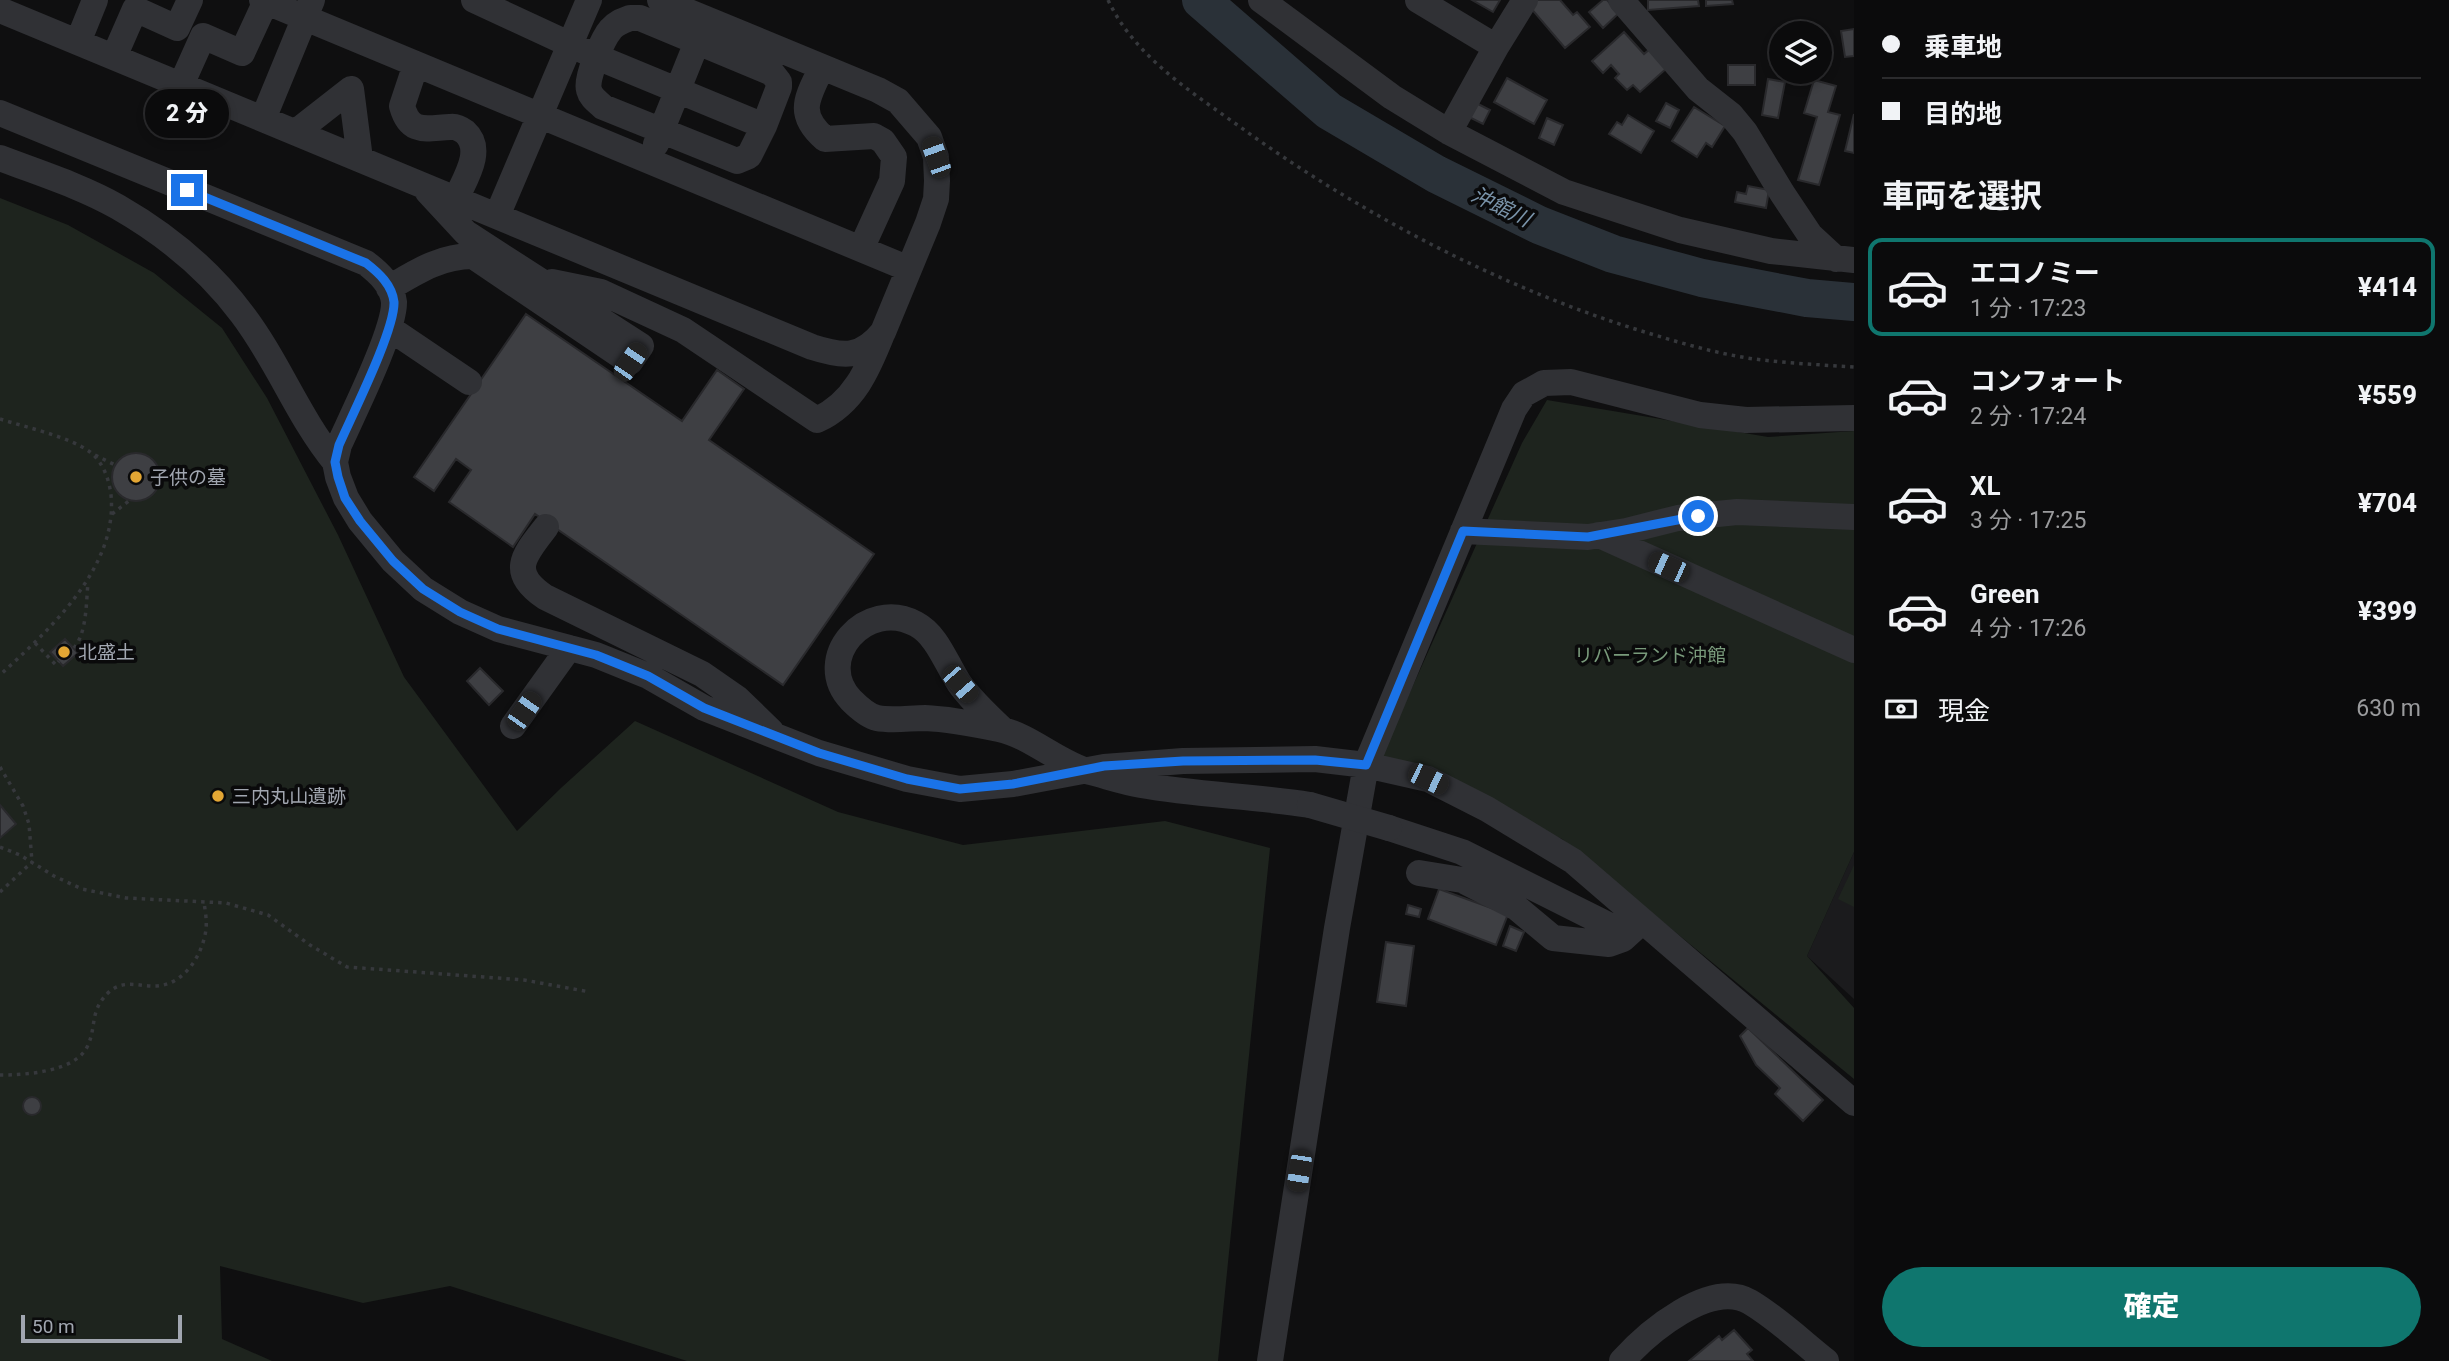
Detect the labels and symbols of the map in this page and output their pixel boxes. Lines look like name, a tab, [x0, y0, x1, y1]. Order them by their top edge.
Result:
callout: 2 分	[145, 88, 229, 138]
car	[919, 134, 954, 180]
route end	[171, 174, 203, 206]
water label: 沖館川	[1467, 182, 1536, 232]
car	[610, 339, 651, 385]
place label: 子供の墓	[150, 466, 226, 489]
marker: 子供の墓	[128, 469, 144, 485]
route start	[1682, 500, 1714, 532]
car	[1645, 549, 1692, 585]
place label: 北盛土	[78, 641, 135, 664]
marker: 北盛土	[56, 644, 72, 660]
park label: リバーランド沖館	[1574, 644, 1726, 667]
car	[939, 661, 982, 707]
car	[504, 688, 545, 734]
car	[1405, 760, 1452, 798]
place label: 三内丸山遺跡	[232, 785, 346, 808]
marker: 三内丸山遺跡	[210, 788, 226, 804]
car	[1286, 1149, 1313, 1193]
scale bar	[21, 1312, 182, 1344]

